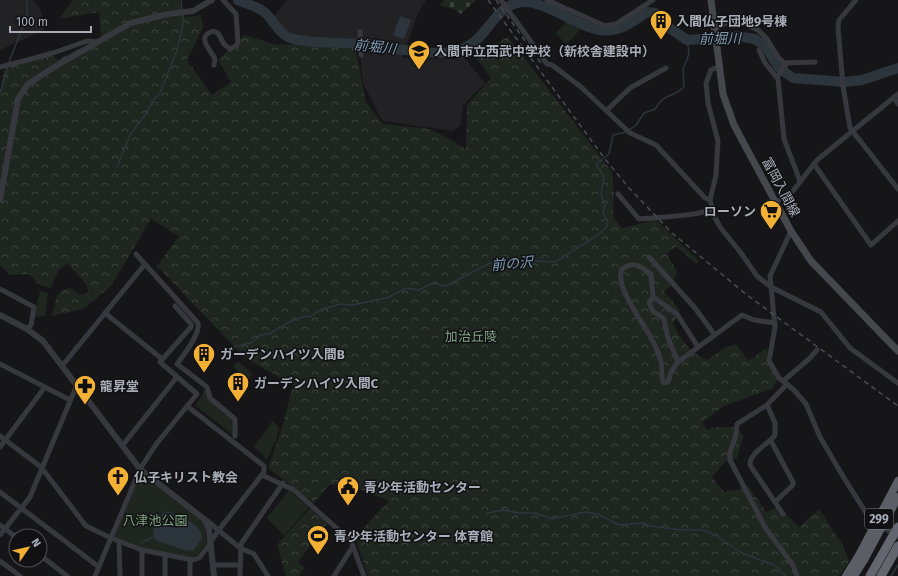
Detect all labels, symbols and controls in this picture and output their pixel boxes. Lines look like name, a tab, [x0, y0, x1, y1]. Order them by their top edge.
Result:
scale bar	[10, 8, 91, 34]
building icon: 入間仏子団地9号棟	[648, 8, 674, 41]
place label: 入間仏子団地9号棟	[676, 14, 787, 29]
text: 100 m	[16, 15, 48, 29]
water label: 前堀川	[699, 30, 743, 48]
water label: 前堀川	[353, 36, 399, 58]
school or university icon: 入間市立西武中学校（新校舎建設中）	[406, 38, 432, 71]
place label: 入間市立西武中学校（新校舎建設中）	[434, 44, 655, 59]
street label: 富岡入間線	[759, 155, 803, 219]
supermarket icon: ローソン	[758, 198, 784, 231]
place label: ローソン	[704, 204, 756, 219]
water label: 前の沢	[490, 254, 536, 274]
park label: 加治丘陵	[445, 329, 497, 344]
building icon: ガーデンハイツ入間B	[191, 341, 217, 374]
place label: ガーデンハイツ入間B	[220, 347, 345, 362]
building icon: ガーデンハイツ入間C	[225, 370, 251, 403]
pharmacy icon: 龍昇堂	[72, 373, 98, 406]
place label: ガーデンハイツ入間C	[254, 376, 379, 391]
place label: 龍昇堂	[100, 379, 139, 394]
church icon: 仏子キリスト教会	[105, 464, 131, 497]
place label: 仏子キリスト教会	[134, 470, 238, 485]
public building icon: 青少年活動センター	[335, 474, 361, 507]
place label: 青少年活動センター	[364, 480, 481, 495]
road number: 299	[865, 509, 893, 529]
park label: 八津池公園	[122, 513, 188, 528]
sports icon: 青少年活動センター 体育館	[305, 523, 331, 556]
north arrow	[8, 528, 48, 568]
place label: 青少年活動センター 体育館	[334, 529, 493, 544]
text: N	[28, 536, 43, 549]

